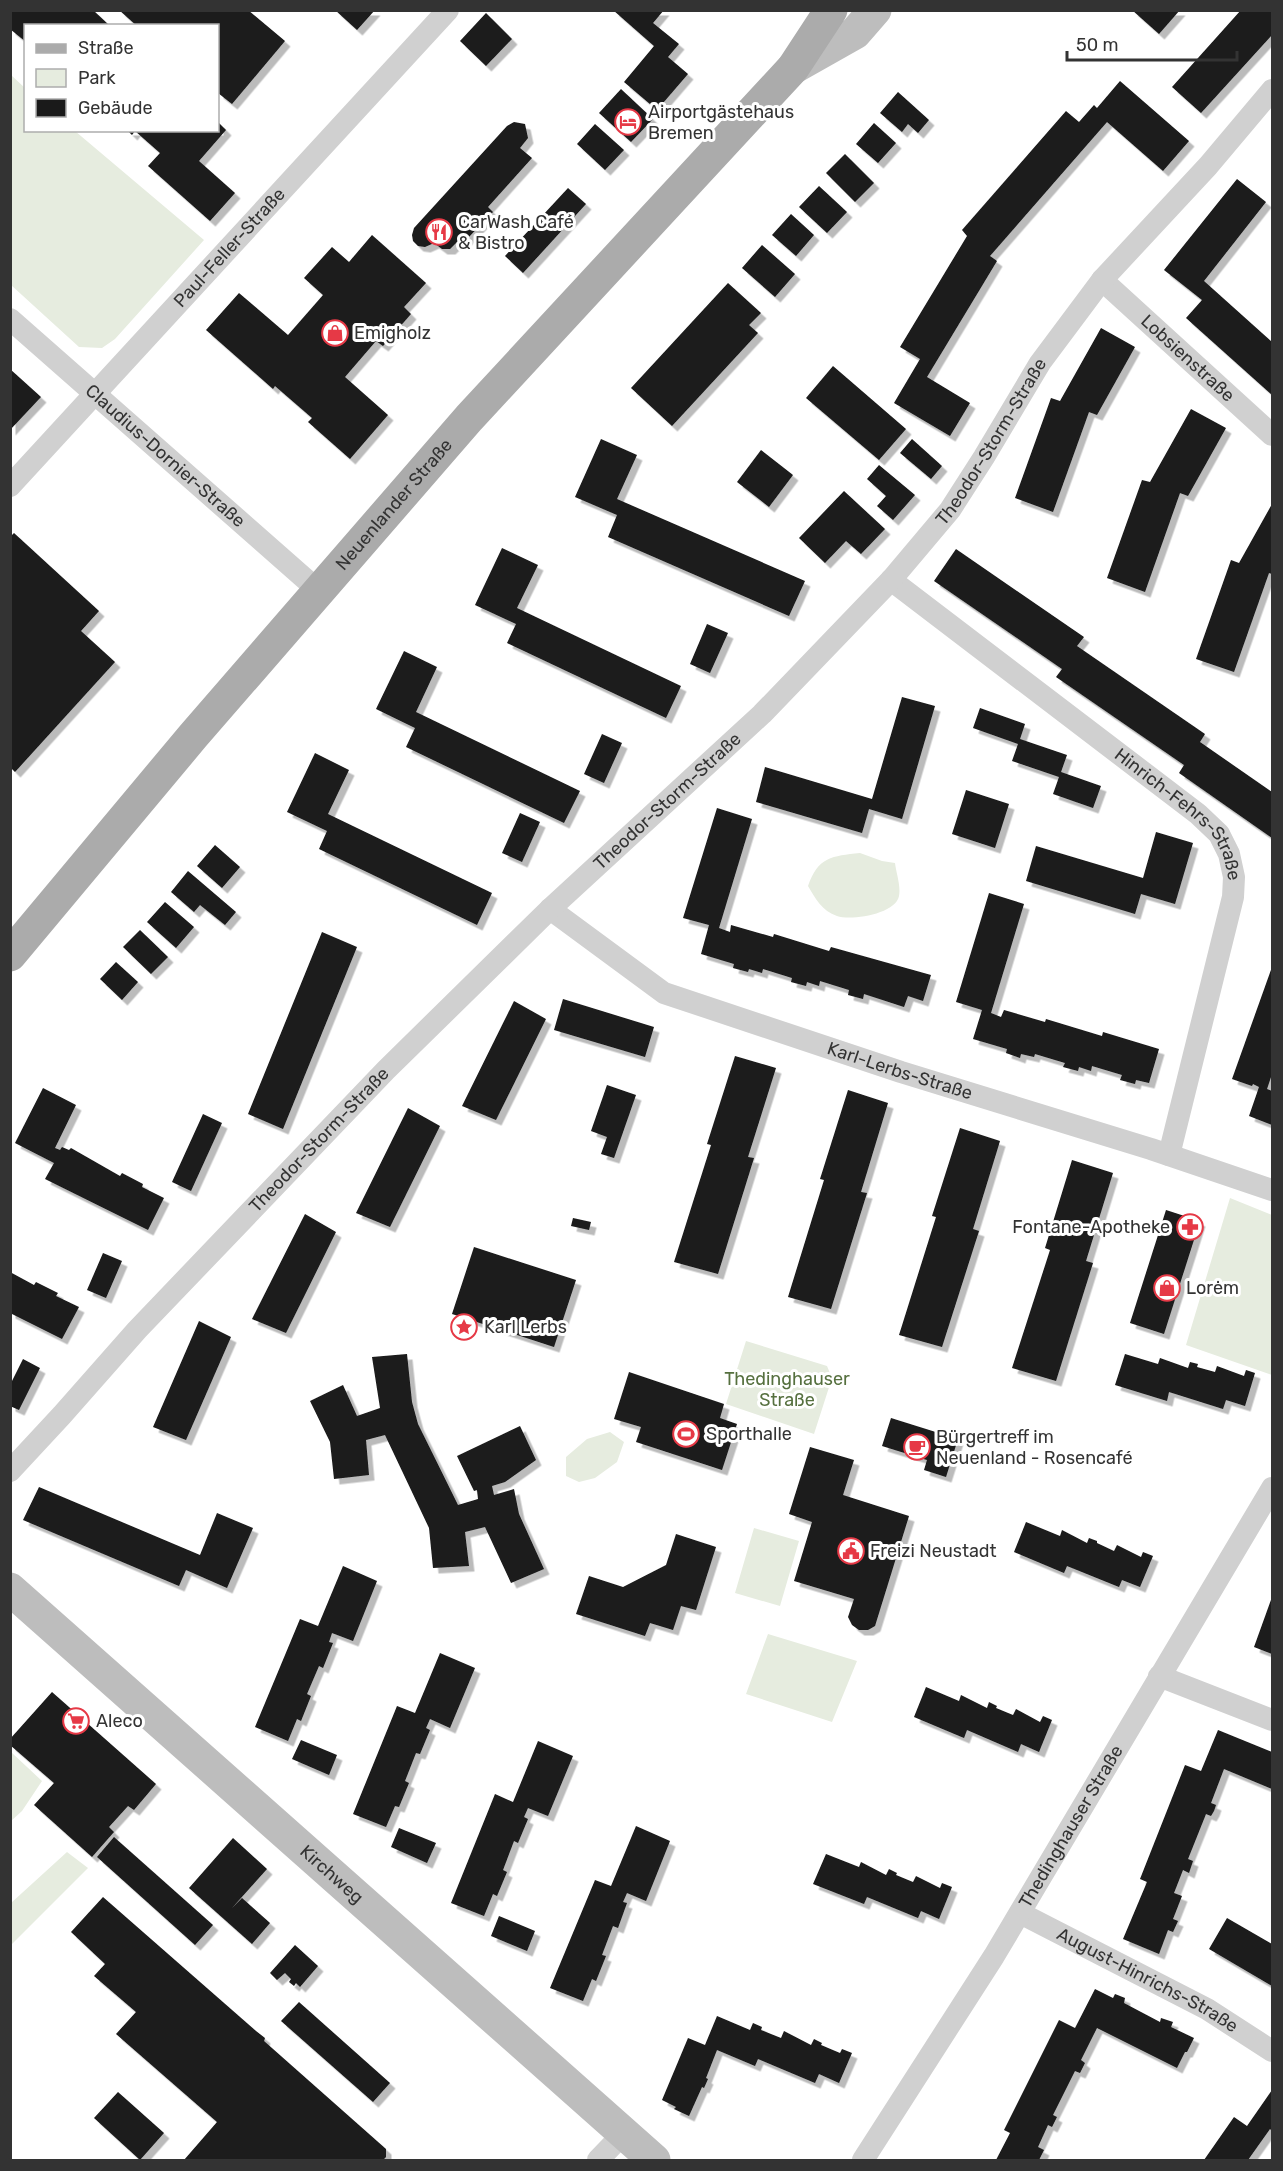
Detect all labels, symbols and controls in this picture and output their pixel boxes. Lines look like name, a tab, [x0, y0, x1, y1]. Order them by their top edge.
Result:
legend	[24, 24, 219, 132]
scale bar	[1067, 24, 1236, 62]
text: 50 m	[1076, 34, 1119, 56]
text: Straße	[78, 37, 134, 59]
text: Park	[78, 67, 116, 89]
text: Gebäude	[78, 97, 153, 119]
place label: Airportgästehaus Bremen	[648, 101, 794, 144]
hotel icon: Airportgästehaus Bremen	[613, 107, 643, 137]
street label: Paul-Feller-Straße	[169, 183, 290, 312]
place label: CarWash Café & Bistro	[458, 211, 574, 254]
restaurant icon: CarWash Café & Bistro	[424, 217, 454, 247]
street label: Lobsienstraße	[1136, 310, 1239, 406]
shop icon: Emigholz	[320, 318, 350, 348]
place label: Emigholz	[354, 322, 431, 344]
street label: Theodor-Storm-Straße	[931, 354, 1051, 530]
street label: Claudius-Dornier-Straße	[81, 380, 250, 532]
street label: Neuenlander Straße	[331, 434, 457, 575]
street label: Theodor-Storm-Straße	[589, 728, 746, 874]
street label: Hinrich-Fehrs-Straße	[1110, 743, 1245, 882]
street label: Karl-Lerbs-Straße	[825, 1037, 975, 1104]
street label: Theodor-Storm-Straße	[245, 1063, 394, 1217]
pharmacy icon: Fontane-Apotheke	[1175, 1212, 1205, 1242]
place label: Fontane-Apotheke	[1012, 1216, 1170, 1238]
shop icon: Lorėm	[1152, 1273, 1182, 1303]
place label: Lorėm	[1186, 1277, 1239, 1299]
place icon: Karl Lerbs	[449, 1312, 479, 1342]
place label: Karl Lerbs	[484, 1316, 567, 1338]
park label: Thedinghauser Straße	[724, 1368, 850, 1411]
sports icon: Sporthalle	[671, 1419, 701, 1449]
place label: Sporthalle	[706, 1423, 792, 1445]
place label: Bürgertreff im Neuenland - Rosencafé	[936, 1426, 1133, 1469]
cafe icon: Bürgertreff im Neuenland - Rosencafé	[902, 1432, 932, 1462]
public building icon: Freizi Neustadt	[836, 1536, 866, 1566]
place label: Freizi Neustadt	[870, 1540, 997, 1562]
supermarket icon: Aleco	[61, 1706, 91, 1736]
place label: Aleco	[96, 1710, 143, 1732]
street label: Thedinghauser Straße	[1014, 1741, 1128, 1912]
street label: Kirchweg	[295, 1840, 368, 1908]
street label: August-Hinrichs-Straße	[1053, 1923, 1242, 2037]

